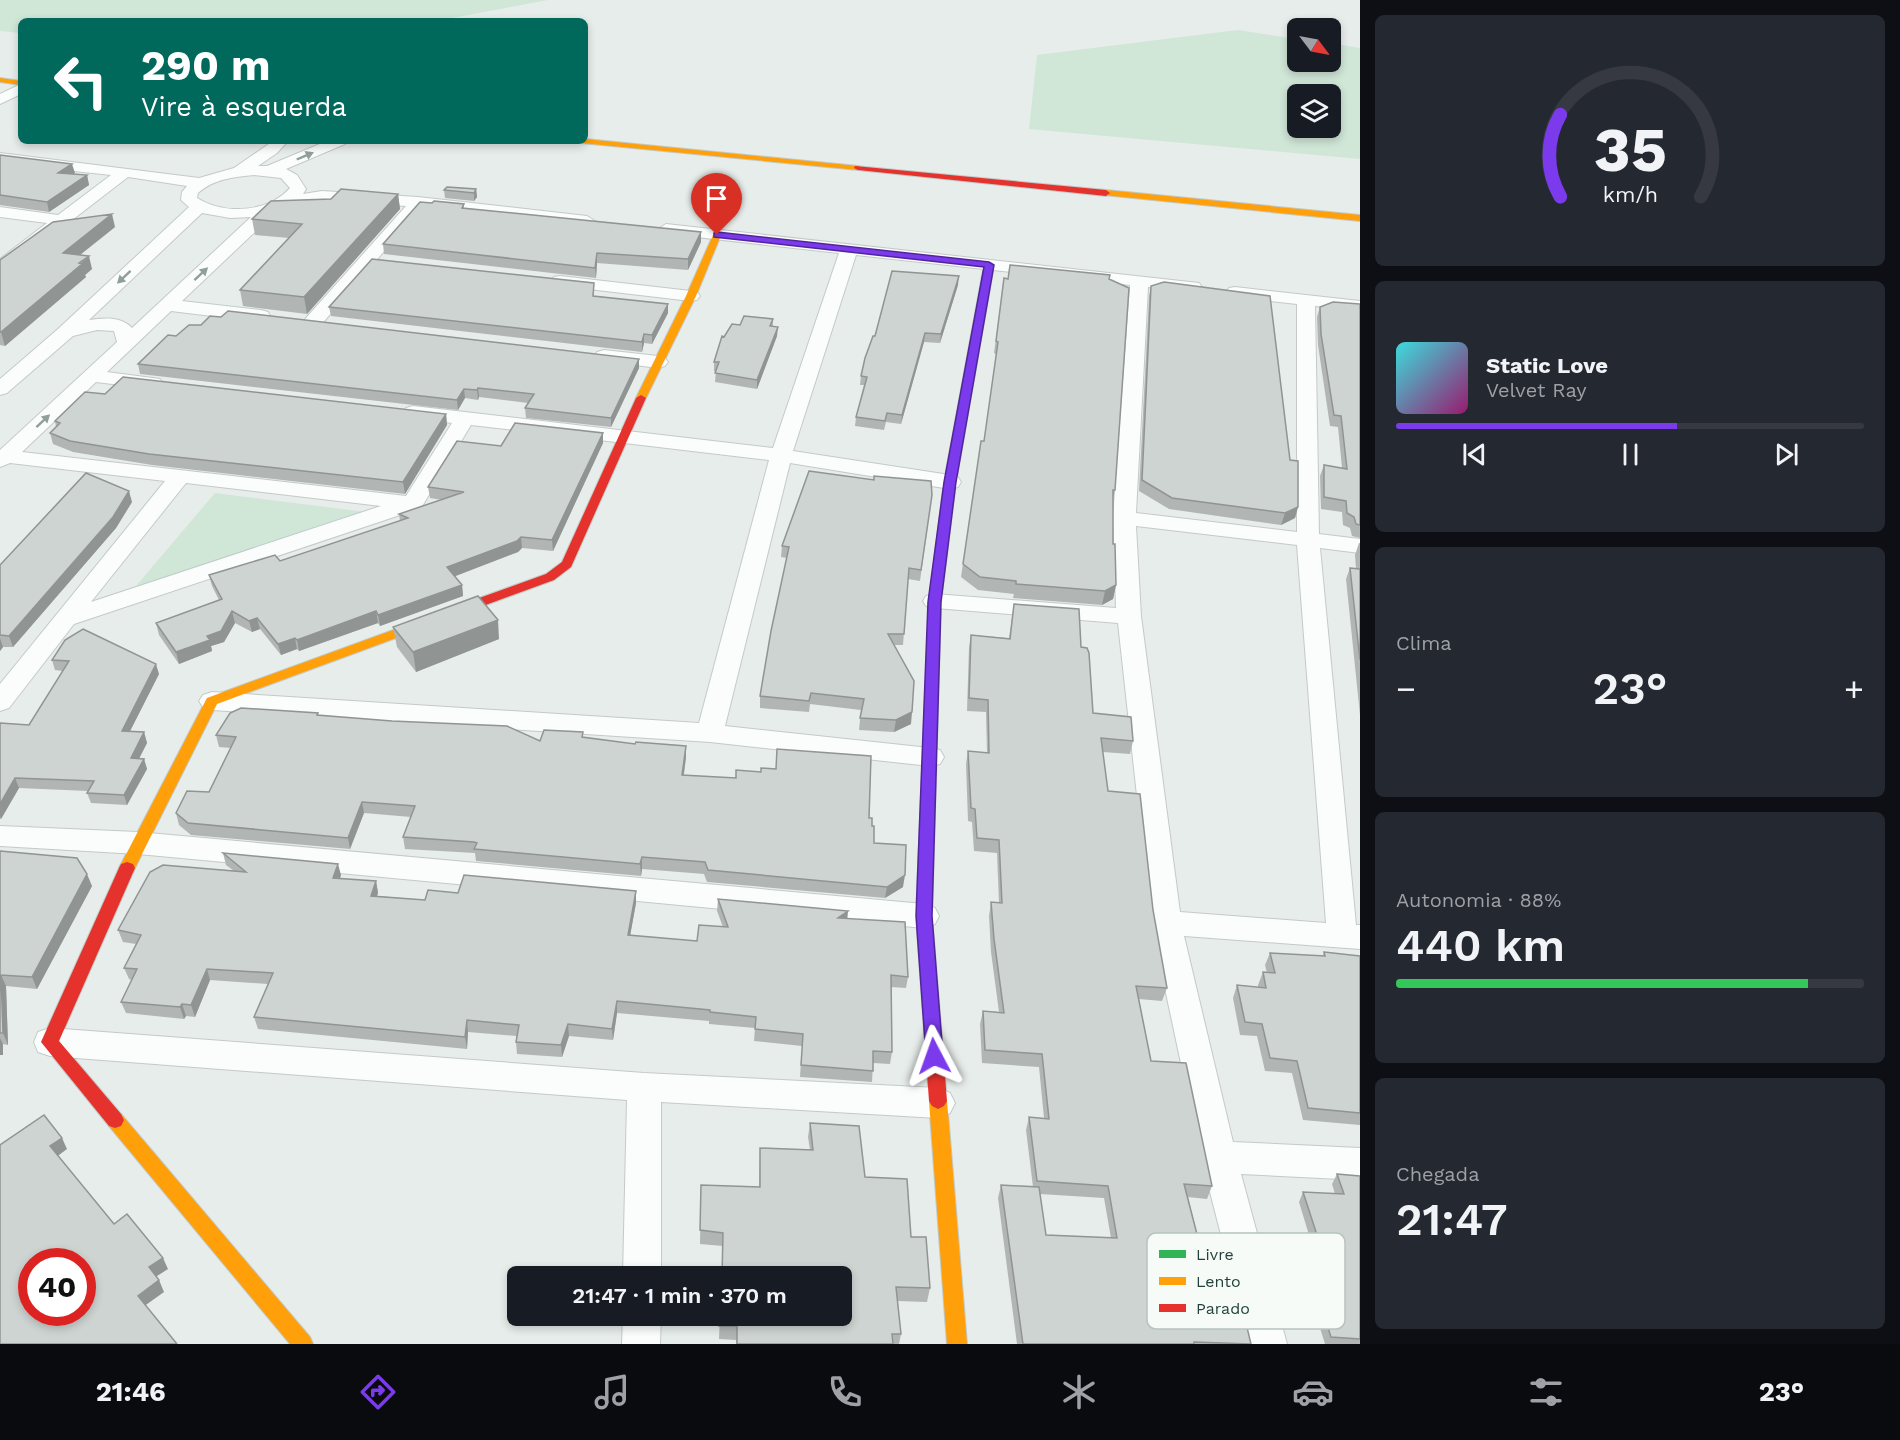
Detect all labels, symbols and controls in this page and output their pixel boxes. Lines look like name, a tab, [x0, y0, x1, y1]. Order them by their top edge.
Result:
north arrow	[1287, 18, 1341, 72]
map controls	[1287, 18, 1341, 138]
text: 290 m	[141, 41, 271, 90]
icon: left	[42, 42, 120, 120]
button: layers	[1287, 84, 1341, 138]
text: Vire à esquerda	[141, 91, 347, 123]
text: 35	[1593, 114, 1667, 187]
one-way arrow	[296, 151, 314, 160]
pin	[691, 173, 742, 235]
icon: arrive	[700, 182, 733, 215]
text: km/h	[1602, 183, 1658, 208]
one-way arrow	[193, 267, 208, 281]
one-way arrow	[118, 269, 132, 283]
text: Static Love	[1486, 353, 1608, 378]
text: Velvet Ray	[1486, 378, 1587, 402]
one-way arrow	[35, 415, 49, 429]
icon: previous	[1458, 438, 1491, 471]
icon: pause	[1614, 438, 1647, 471]
icon: next	[1770, 438, 1803, 471]
text: Clima	[1396, 631, 1452, 655]
text: 23°	[1593, 662, 1667, 715]
text: −	[1396, 669, 1416, 708]
text: +	[1844, 669, 1864, 708]
text: Autonomia · 88%	[1396, 888, 1561, 912]
text: 440 km	[1396, 919, 1565, 972]
position arrow	[902, 1024, 966, 1088]
text: Chegada	[1396, 1162, 1479, 1186]
text: 21:47	[1396, 1193, 1508, 1246]
legend	[1147, 1233, 1345, 1329]
text: Livre	[1196, 1245, 1234, 1264]
speed limit sign: 40	[18, 1248, 96, 1326]
text: Lento	[1196, 1272, 1241, 1291]
text: 21:47 · 1 min · 370 m	[572, 1283, 787, 1308]
text: Parado	[1196, 1299, 1250, 1318]
icon: directions	[357, 1371, 399, 1413]
icon: music	[591, 1371, 633, 1413]
icon: phone	[824, 1371, 866, 1413]
icon: climate	[1058, 1371, 1100, 1413]
icon: car	[1292, 1371, 1334, 1413]
icon: filters	[1525, 1371, 1567, 1413]
text: 21:46	[96, 1376, 166, 1408]
text: 23°	[1759, 1376, 1804, 1408]

